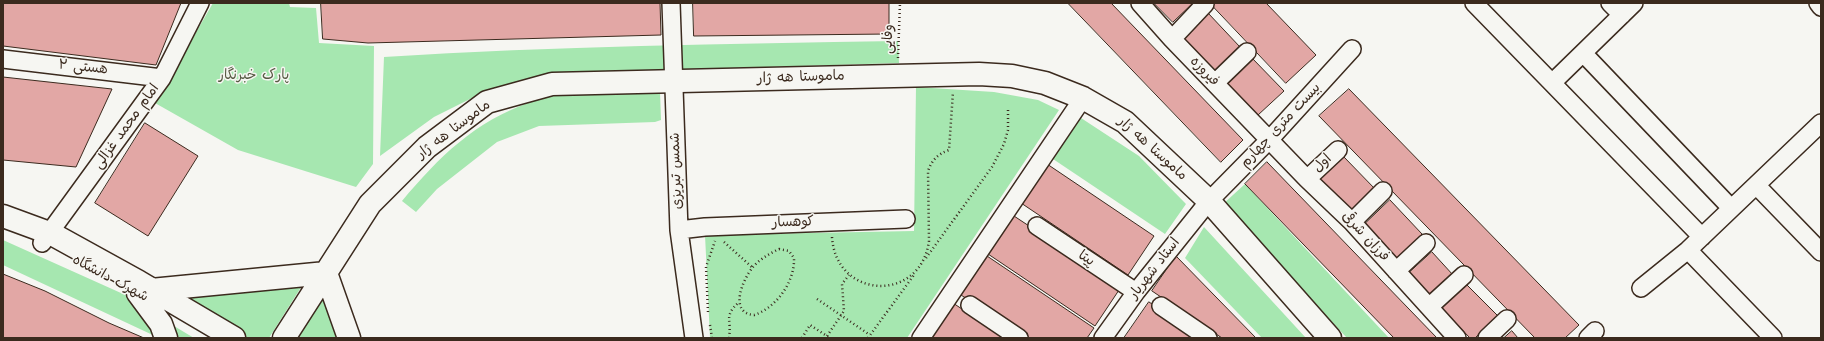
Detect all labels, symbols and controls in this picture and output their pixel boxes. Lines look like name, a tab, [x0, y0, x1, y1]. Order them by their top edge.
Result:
street label: وفایی	[880, 24, 898, 54]
street label: فیروزه	[1186, 54, 1222, 90]
street label: هستی ۲	[57, 57, 109, 79]
park label: پارک خبرنگار	[219, 68, 289, 84]
street label: ماموستا هه ژار	[757, 68, 845, 88]
street label: بیست متری چهارم	[1237, 80, 1325, 172]
street label: امام محمد غزالی	[90, 81, 164, 173]
street label: ماموستا هه ژار	[414, 97, 494, 163]
street label: ماموستا هه ژار	[1114, 113, 1190, 185]
street label: شمس تبریزی	[667, 132, 687, 210]
street label: اول	[1310, 151, 1336, 177]
street label: فرزان شرقی	[1338, 208, 1392, 266]
street label: کوهسار	[772, 214, 814, 232]
street label: استاد شهریار	[1126, 235, 1184, 303]
street label: پیتا	[1075, 247, 1097, 271]
street label: شهرک دانشگاه	[69, 252, 151, 306]

